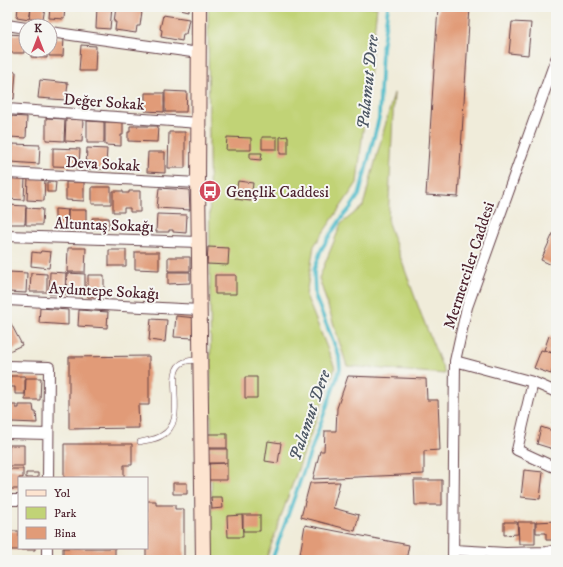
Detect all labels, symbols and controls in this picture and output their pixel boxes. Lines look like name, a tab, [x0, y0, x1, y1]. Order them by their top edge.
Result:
north arrow	[18, 18, 58, 58]
text: K	[34, 22, 42, 36]
water label: Palamut Dere	[352, 33, 384, 130]
street label: Değer Sokak	[63, 89, 145, 115]
street label: Deva Sokak	[65, 152, 141, 176]
bus stop icon: Gençlik Caddesi	[197, 178, 223, 204]
place label: Gençlik Caddesi	[226, 182, 329, 202]
street label: Mermerciler Caddesi	[439, 199, 499, 332]
street label: Altuntaş Sokağı	[54, 213, 154, 237]
street label: Aydıntepe Sokağı	[48, 278, 160, 304]
water label: Palamut Dere	[284, 366, 336, 464]
legend	[18, 477, 148, 549]
text: Yol	[54, 486, 71, 501]
text: Park	[54, 506, 76, 521]
text: Bina	[54, 526, 77, 541]

